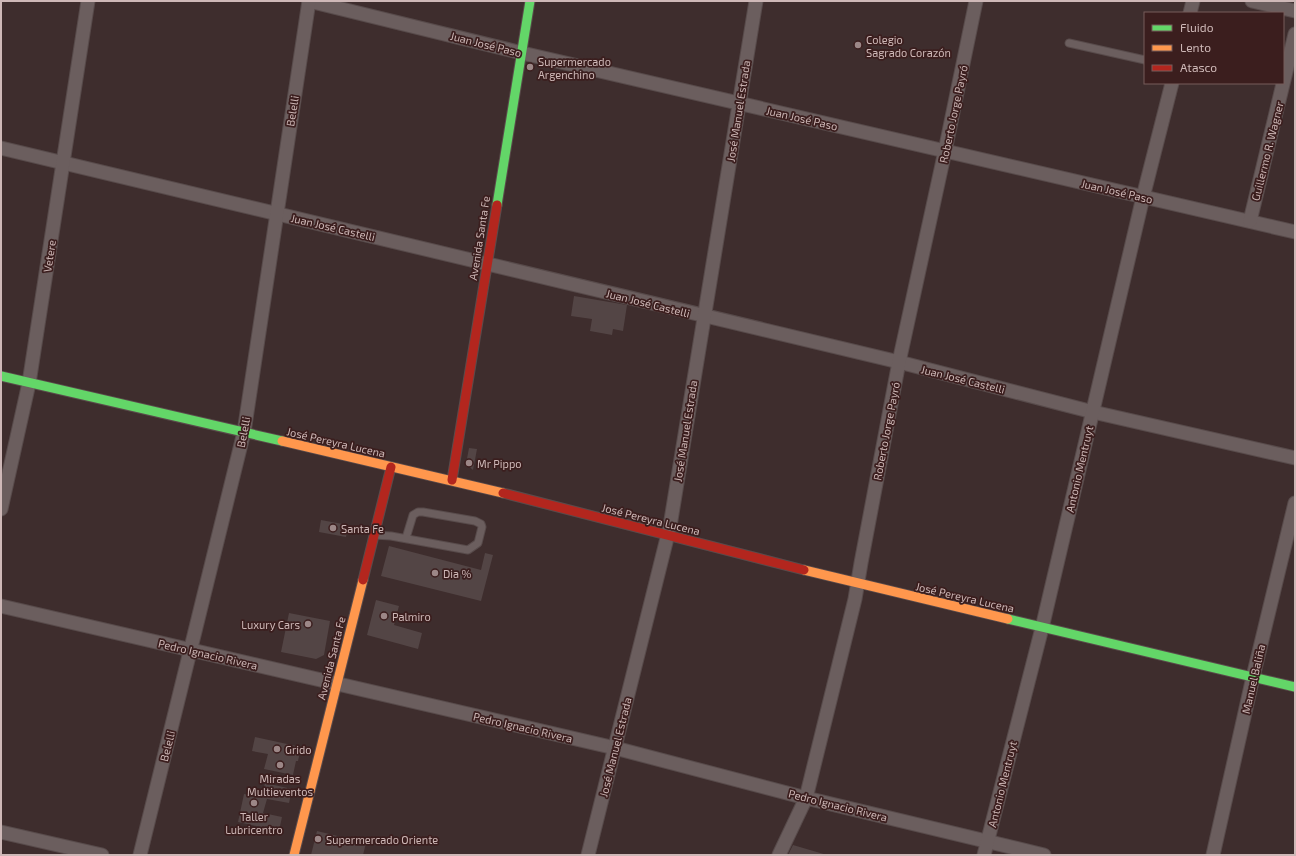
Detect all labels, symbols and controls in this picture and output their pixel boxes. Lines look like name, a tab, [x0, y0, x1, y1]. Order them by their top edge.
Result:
legend	[1144, 12, 1284, 84]
text: Fluido	[1180, 20, 1214, 34]
street label: Juan José Paso	[449, 29, 523, 59]
place label: Colegio Sagrado Corazón	[866, 33, 951, 59]
marker: Colegio Sagrado Corazón	[853, 40, 863, 50]
text: Lento	[1180, 40, 1211, 54]
place label: Supermercado Argenchino	[538, 55, 611, 81]
street label: José Manuel Estrada	[724, 59, 752, 163]
text: Atasco	[1180, 60, 1217, 74]
marker: Supermercado Argenchino	[525, 62, 535, 72]
street label: Roberto Jorge Payró	[936, 64, 970, 164]
street label: Belelli	[283, 95, 301, 127]
street label: Guillermo R. Wagner	[1248, 99, 1286, 202]
street label: Juan José Paso	[765, 103, 839, 133]
street label: Juan José Paso	[1080, 176, 1154, 206]
street label: Avenida Santa Fe	[466, 195, 492, 281]
street label: Juan José Castelli	[290, 211, 376, 243]
street label: Vetere	[40, 239, 58, 273]
street label: Juan José Castelli	[605, 286, 691, 320]
street label: Juan José Castelli	[920, 362, 1006, 396]
street label: José Manuel Estrada	[671, 379, 699, 483]
street label: Roberto Jorge Payró	[870, 381, 902, 481]
street label: Belelli	[234, 415, 252, 449]
street label: José Pereyra Lucena	[285, 424, 387, 460]
street label: Antonio Mentruyt	[1063, 425, 1095, 513]
place label: Mr Pippo	[477, 457, 522, 470]
marker: Mr Pippo	[464, 458, 474, 468]
street label: José Pereyra Lucena	[601, 501, 701, 537]
place label: Santa Fe	[341, 522, 384, 535]
marker: Santa Fe	[328, 523, 338, 533]
place label: Dia %	[443, 567, 472, 580]
marker: Dia %	[430, 568, 440, 578]
street label: José Pereyra Lucena	[914, 579, 1016, 615]
place label: Palmiro	[392, 610, 431, 623]
marker: Palmiro	[379, 611, 389, 621]
street label: Avenida Santa Fe	[314, 615, 348, 701]
place label: Luxury Cars	[241, 618, 300, 631]
marker: Luxury Cars	[303, 619, 313, 629]
street label: Pedro Ignacio Rivera	[157, 636, 259, 672]
street label: Manuel Baliña	[1239, 643, 1267, 715]
street label: José Manuel Estrada	[596, 696, 634, 798]
street label: Pedro Ignacio Rivera	[472, 709, 574, 745]
street label: Belelli	[157, 729, 177, 763]
street label: Antonio Mentruyt	[985, 740, 1019, 828]
place label: Grido	[285, 743, 312, 756]
marker: Grido	[272, 744, 282, 754]
marker: Miradas Multieventos	[275, 760, 285, 770]
place label: Miradas Multieventos	[247, 772, 313, 798]
street label: Pedro Ignacio Rivera	[787, 786, 889, 824]
marker: Taller Lubricentro	[249, 798, 259, 808]
place label: Taller Lubricentro	[225, 810, 283, 836]
place label: Supermercado Oriente	[326, 833, 438, 846]
marker: Supermercado Oriente	[313, 834, 323, 844]

